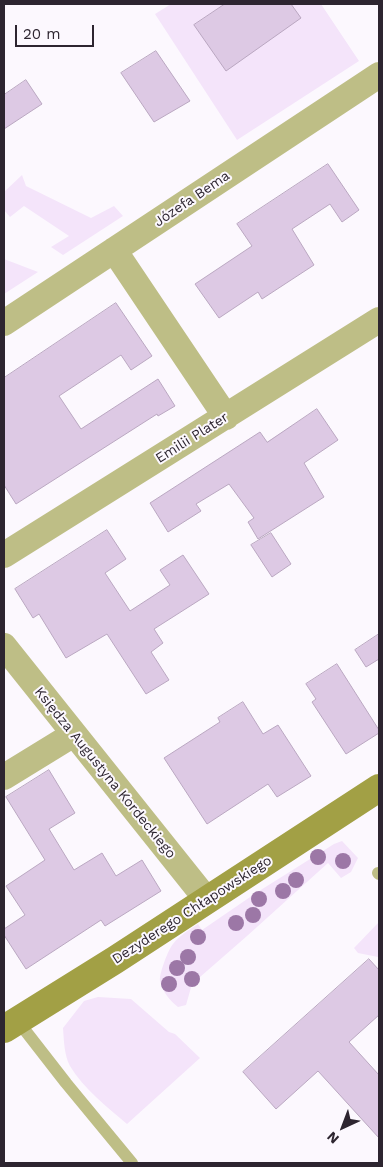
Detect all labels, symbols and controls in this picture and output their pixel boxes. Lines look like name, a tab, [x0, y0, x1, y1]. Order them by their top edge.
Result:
scale bar	[18, 15, 96, 47]
text: 20 m	[23, 25, 61, 43]
street label: Józefa Bema	[151, 168, 233, 230]
street label: Emilii Plater	[153, 409, 231, 467]
street label: Księdza Augustyna Kordeckiego	[31, 684, 179, 862]
street label: Dezyderego Chłapowskiego	[109, 852, 275, 968]
north arrow	[318, 1102, 368, 1152]
text: N	[324, 1129, 342, 1147]

